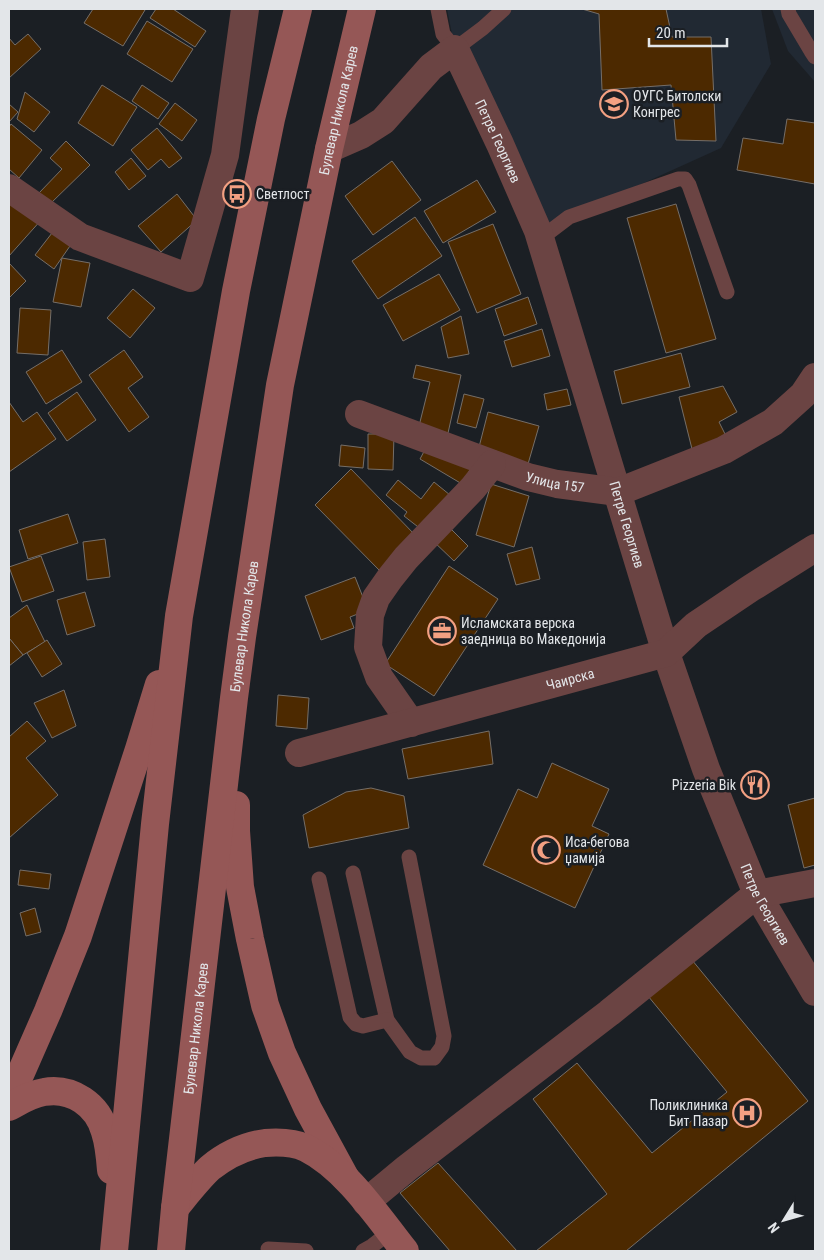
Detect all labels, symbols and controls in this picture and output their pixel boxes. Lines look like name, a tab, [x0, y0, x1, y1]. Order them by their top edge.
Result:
scale bar	[649, 15, 726, 47]
text: 20 m	[656, 24, 686, 42]
street label: Булевар Никола Карев	[316, 44, 361, 176]
place label: ОУГС Битолски Конгрес	[633, 88, 722, 120]
school or university icon: ОУГС Битолски Конгрес	[599, 89, 629, 119]
street label: Петре Георгиев	[472, 97, 524, 185]
bus stop icon: Светлост	[222, 179, 252, 209]
place label: Светлост	[256, 186, 310, 202]
street label: Улица 157	[524, 469, 585, 496]
street label: Петре Георгиев	[606, 479, 648, 570]
street label: Булевар Никола Карев	[227, 560, 261, 693]
place label: Исламската верска заедница во Македонија	[461, 615, 606, 647]
office icon: Исламската верска заедница во Македонија	[427, 616, 457, 646]
street label: Чаирска	[544, 665, 596, 693]
restaurant icon: Pizzeria Bik	[740, 770, 770, 800]
place label: Pizzeria Bik	[672, 777, 737, 793]
place label: Иса-бегова џамија	[565, 834, 630, 866]
mosque icon: Иса-бегова џамија	[531, 835, 561, 865]
street label: Петре Георгиев	[738, 861, 793, 948]
street label: Булевар Никола Карев	[180, 962, 211, 1095]
place label: Поликлиника Бит Пазар	[649, 1097, 728, 1129]
hospital icon: Поликлиника Бит Пазар	[732, 1098, 762, 1128]
north arrow	[759, 1195, 809, 1245]
text: N	[765, 1220, 783, 1236]

